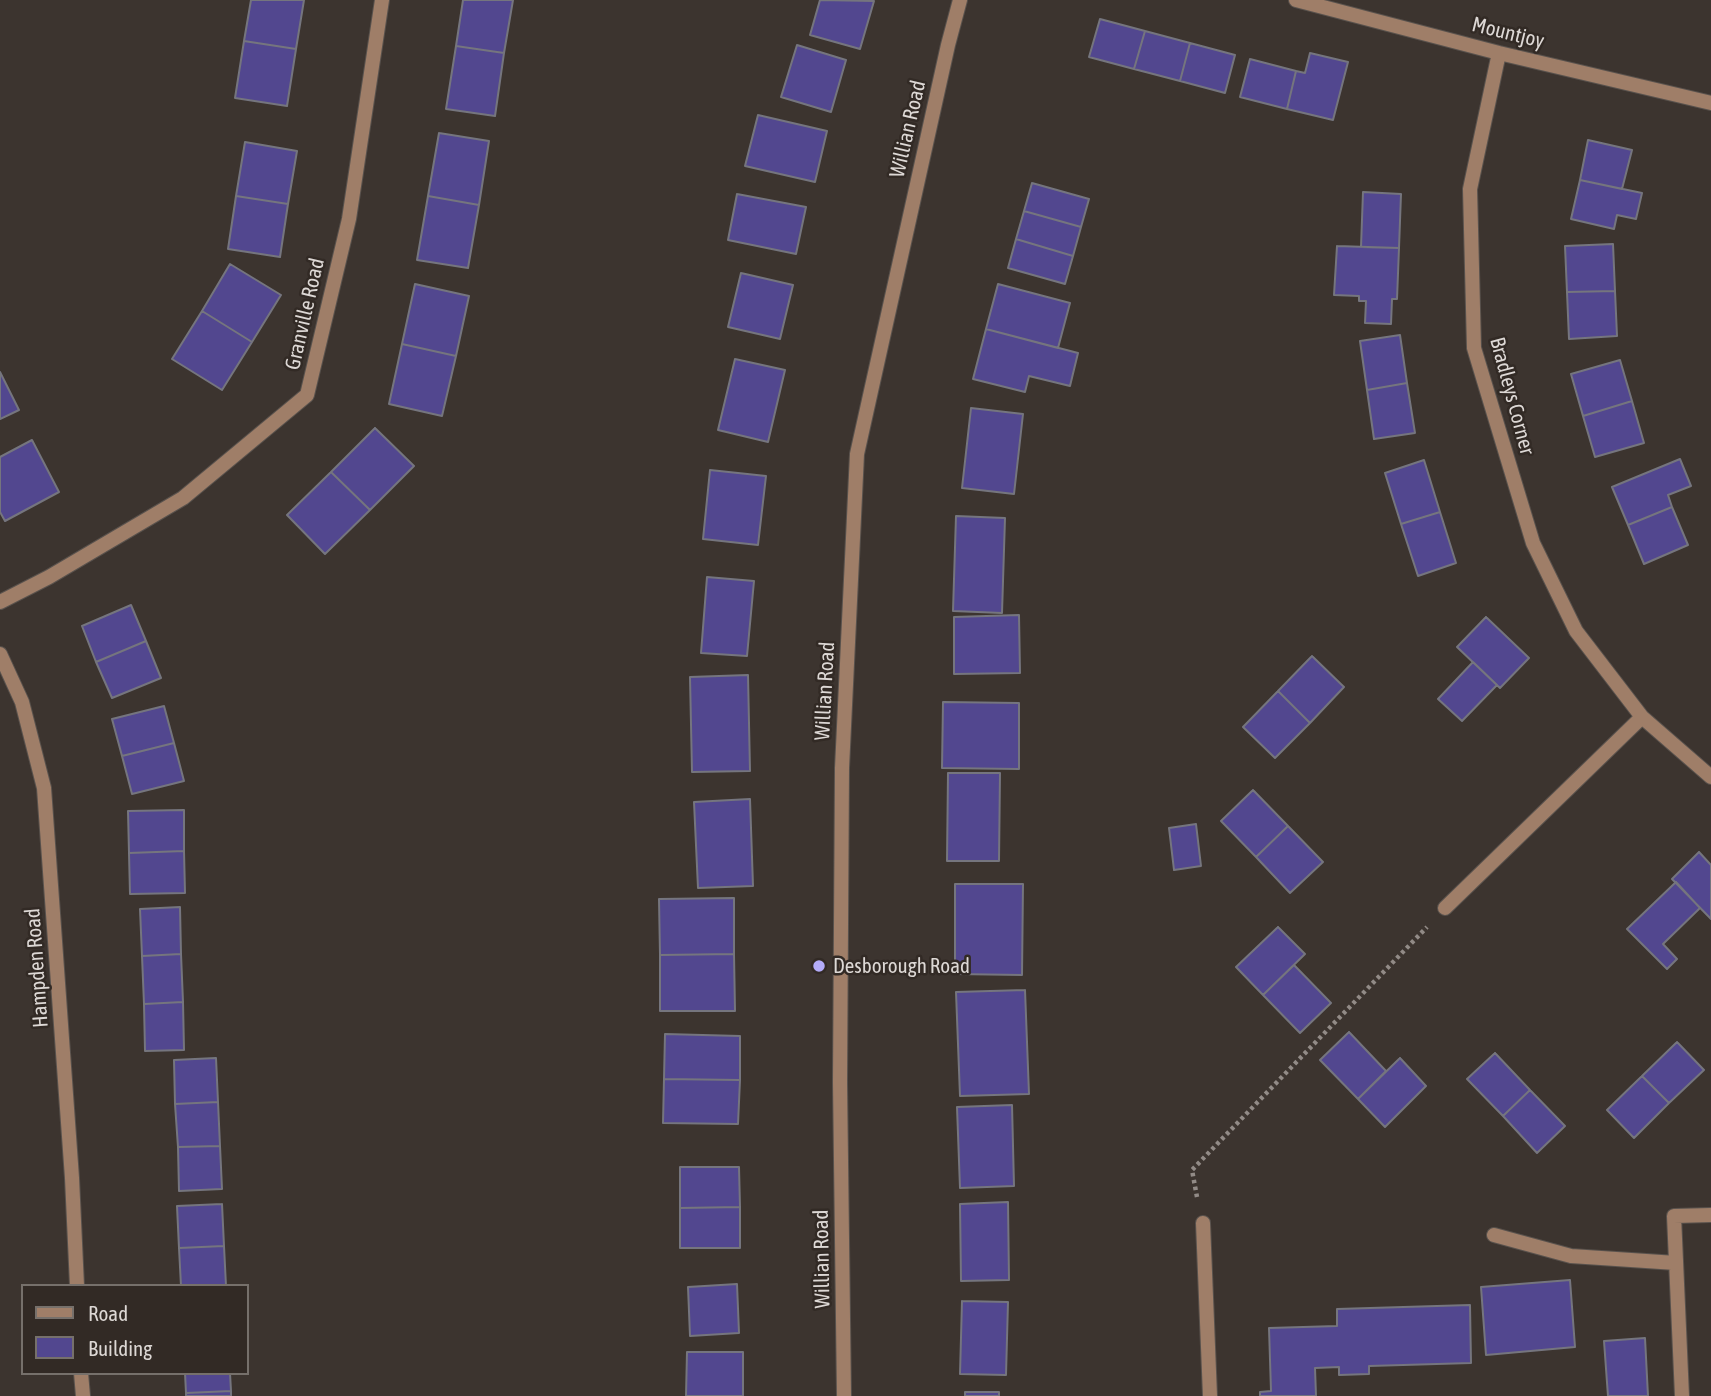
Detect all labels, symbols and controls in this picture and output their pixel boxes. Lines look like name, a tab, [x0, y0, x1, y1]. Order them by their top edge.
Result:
street label: Mountjoy	[1469, 12, 1547, 54]
street label: Willian Road	[885, 78, 931, 180]
street label: Granville Road	[280, 256, 330, 372]
street label: Bradleys Corner	[1484, 335, 1540, 457]
street label: Willian Road	[810, 641, 840, 741]
street label: Hampden Road	[20, 907, 54, 1029]
place label: Desborough Road	[833, 953, 970, 979]
marker: Desborough Road	[811, 958, 827, 974]
street label: Willian Road	[809, 1209, 835, 1309]
legend	[21, 1284, 248, 1375]
text: Road	[88, 1301, 128, 1325]
text: Building	[88, 1336, 152, 1360]

